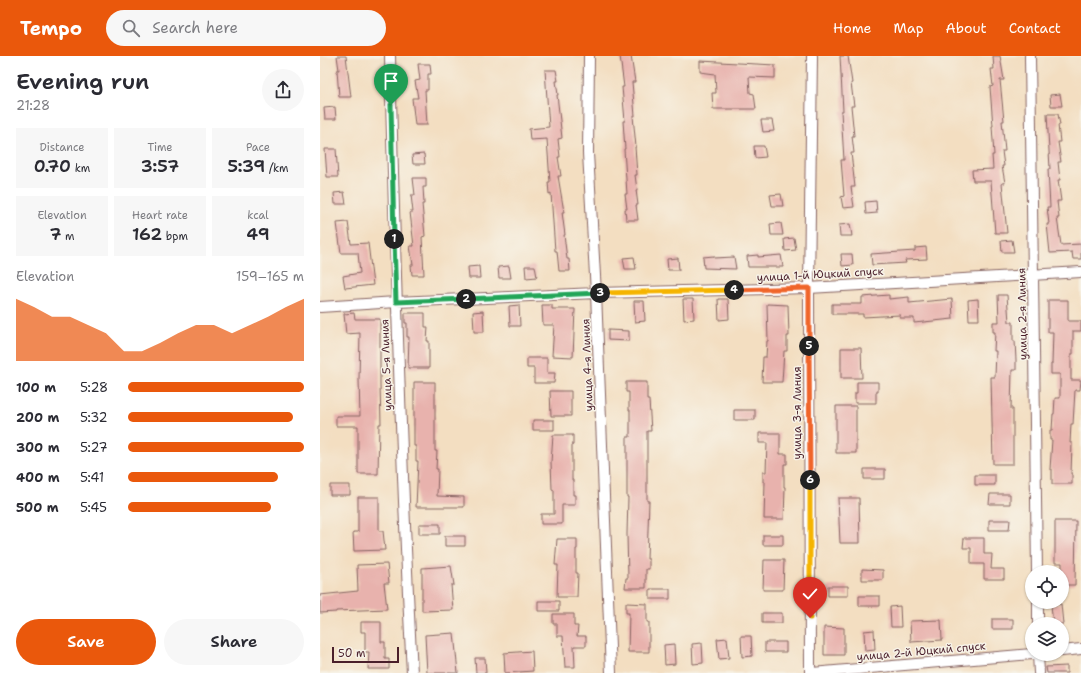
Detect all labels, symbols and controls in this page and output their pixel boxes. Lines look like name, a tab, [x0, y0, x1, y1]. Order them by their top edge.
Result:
search box	[106, 10, 386, 46]
text: Tempo	[20, 16, 82, 41]
icon: search	[120, 17, 142, 39]
text: Search here	[152, 18, 238, 38]
text: Home	[833, 19, 872, 37]
text: Map	[894, 19, 924, 37]
text: About	[946, 19, 987, 37]
text: Contact	[1009, 19, 1061, 37]
pin	[374, 64, 408, 105]
text: Evening run	[16, 67, 149, 96]
button: share	[262, 69, 304, 111]
icon: arrive	[380, 70, 402, 92]
text: 21:28	[16, 97, 50, 114]
text: Distance	[39, 140, 85, 155]
text: Time	[147, 140, 173, 155]
text: Pace	[246, 140, 270, 155]
text: 0.70	[34, 155, 71, 177]
text: 3:57	[141, 155, 179, 177]
text: 5:39	[227, 155, 265, 177]
text: km	[71, 161, 90, 176]
text: /km	[265, 161, 289, 176]
text: Elevation	[37, 208, 87, 223]
text: Heart rate	[132, 208, 188, 223]
text: kcal	[247, 208, 269, 223]
text: 7	[49, 223, 61, 245]
text: 162	[132, 223, 162, 245]
text: 49	[246, 223, 270, 245]
text: m	[61, 229, 75, 244]
text: bpm	[162, 229, 188, 244]
pin: 1	[384, 229, 404, 249]
text: 1	[391, 231, 397, 246]
street label: улица 1-й Юцкий спуск	[756, 264, 884, 285]
text: Elevation	[16, 268, 74, 285]
text: 159–165 m	[236, 268, 304, 285]
street label: улица 2-я Линия	[1014, 268, 1031, 360]
pin: 4	[724, 280, 744, 300]
text: 4	[730, 282, 738, 297]
pin: 3	[590, 283, 610, 303]
text: 3	[596, 285, 604, 300]
pin: 2	[456, 289, 476, 309]
text: 2	[462, 291, 470, 306]
street label: улица 4-я Линия	[578, 318, 597, 412]
street label: улица 5-я Линия	[377, 319, 396, 411]
pin: 5	[799, 336, 819, 356]
text: 5	[806, 338, 812, 353]
street label: улица 3-я Линия	[790, 367, 805, 459]
text: 100 m	[16, 379, 56, 396]
text: 5:28	[80, 379, 108, 396]
text: 200 m	[16, 409, 59, 426]
text: 5:32	[80, 409, 108, 426]
text: 300 m	[16, 439, 60, 456]
text: 5:27	[80, 439, 108, 456]
text: 400 m	[16, 469, 60, 486]
text: 5:41	[80, 469, 104, 486]
pin: 6	[800, 470, 820, 490]
text: 6	[806, 472, 814, 487]
text: 500 m	[16, 499, 59, 516]
text: 5:45	[80, 499, 107, 516]
map controls	[1025, 565, 1069, 661]
button: locate	[1025, 565, 1069, 609]
pin	[793, 577, 827, 618]
icon: check	[799, 583, 821, 605]
button: layers	[1025, 617, 1069, 661]
button: Save	[16, 619, 156, 665]
button: Share	[164, 619, 304, 665]
street label: улица 2-й Юцкий спуск	[856, 638, 986, 665]
scale bar	[332, 645, 399, 664]
text: 50 m	[338, 646, 366, 661]

